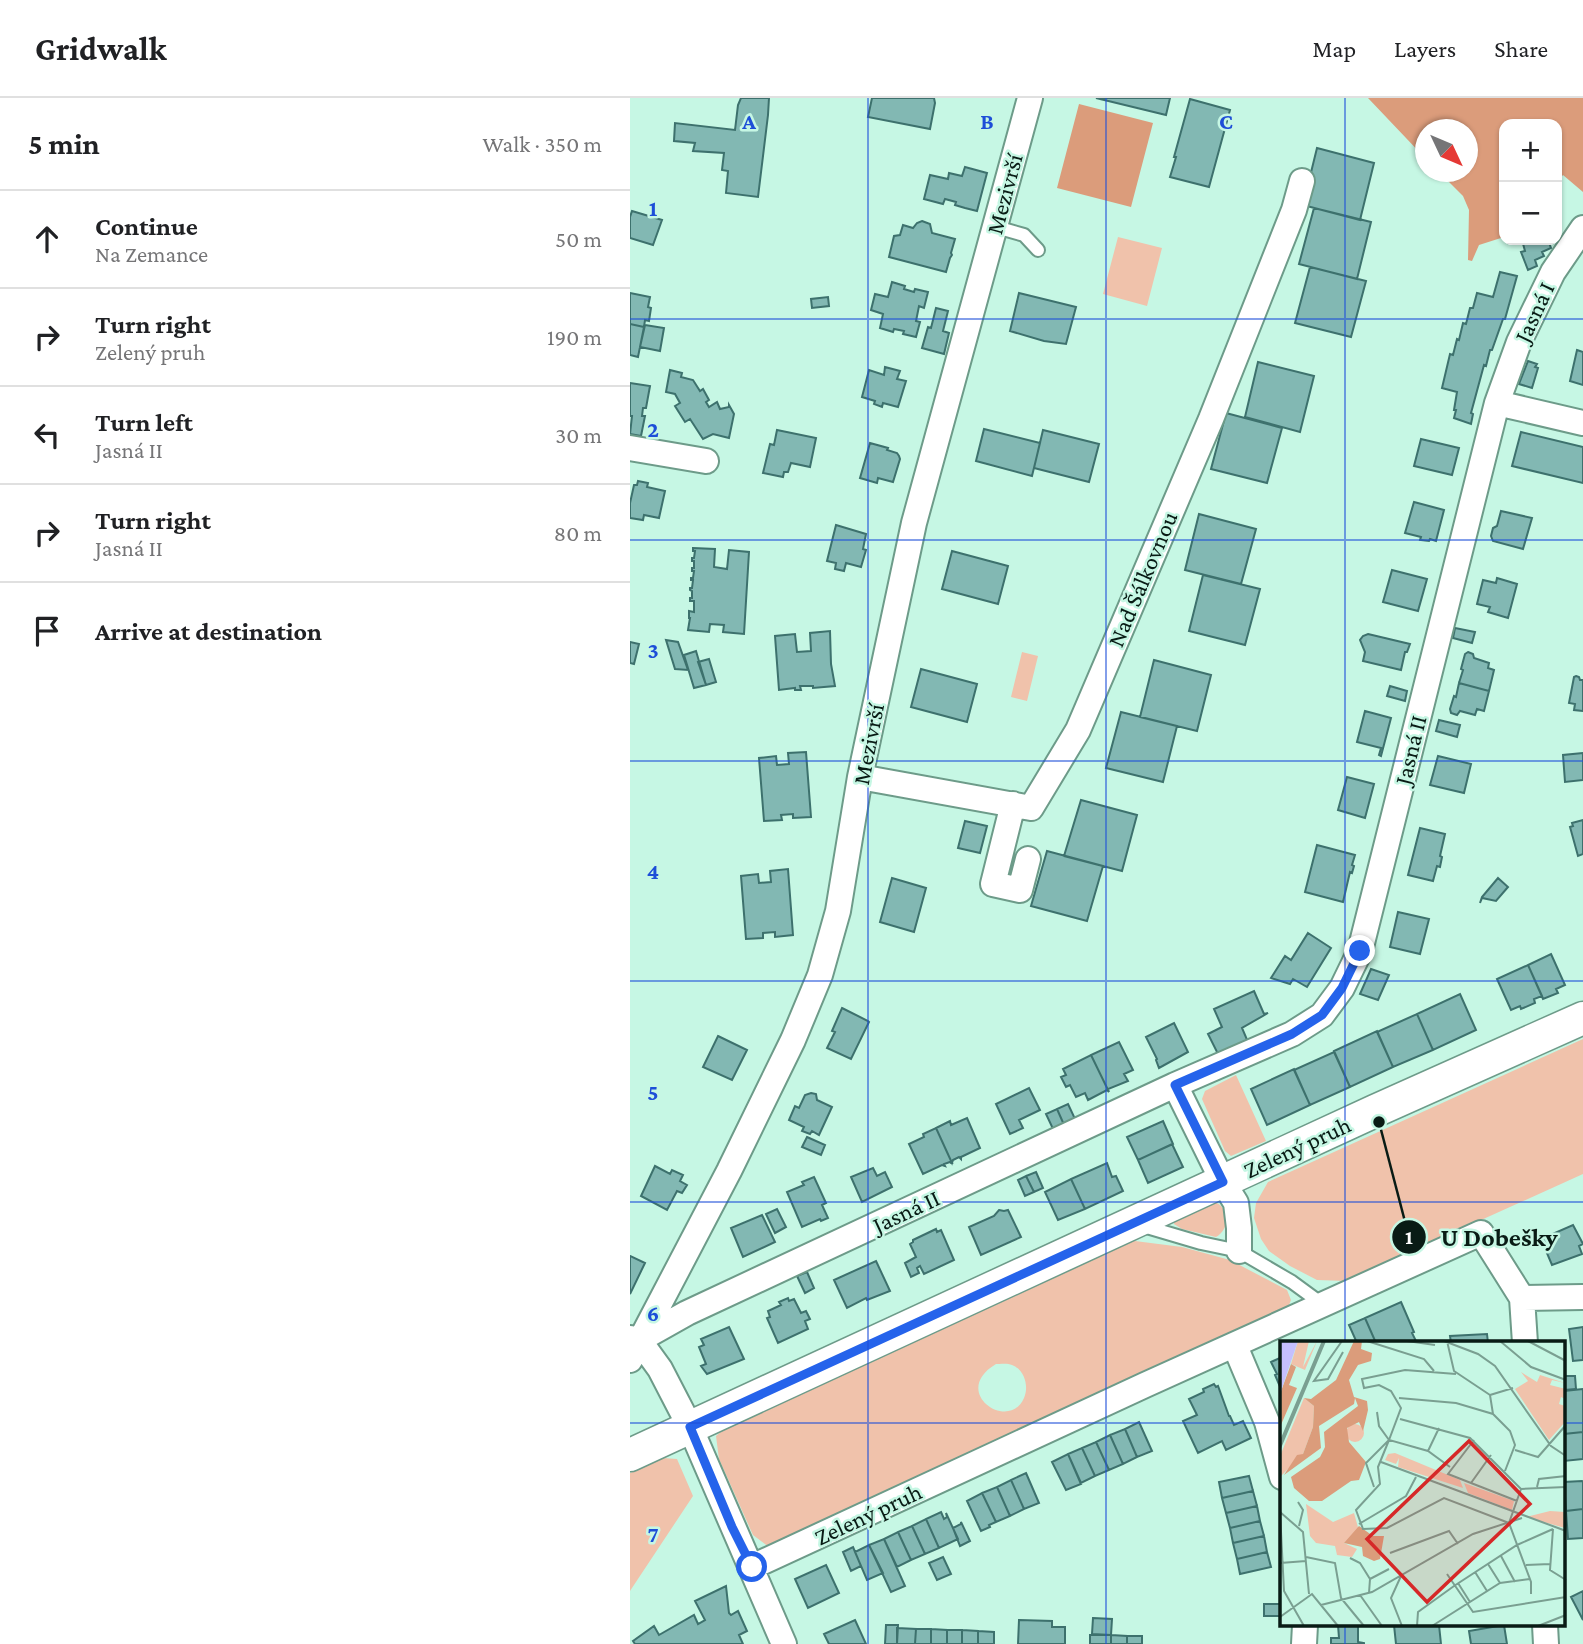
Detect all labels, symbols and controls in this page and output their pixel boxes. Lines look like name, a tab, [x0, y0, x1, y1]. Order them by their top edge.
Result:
text: Gridwalk	[35, 30, 167, 67]
text: Map	[1312, 35, 1356, 62]
text: Layers	[1394, 35, 1456, 62]
text: Share	[1494, 35, 1548, 62]
text: A	[741, 108, 756, 134]
text: B	[980, 108, 994, 134]
text: C	[1219, 108, 1233, 134]
north arrow	[1415, 119, 1478, 182]
map controls	[1499, 119, 1562, 245]
button: +	[1499, 119, 1562, 182]
text: 5 min	[28, 127, 100, 160]
text: Walk · 350 m	[483, 131, 602, 157]
street label: Mezivrší	[980, 150, 1028, 237]
button: −	[1499, 182, 1562, 245]
text: 1	[649, 195, 658, 221]
text: Continue	[95, 212, 198, 241]
icon: ahead	[28, 220, 66, 258]
text: 50 m	[555, 226, 602, 252]
text: Na Zemance	[95, 241, 208, 267]
street label: Jasná I	[1508, 278, 1560, 348]
text: Turn right	[95, 310, 211, 339]
icon: right	[28, 318, 66, 356]
text: 190 m	[547, 324, 602, 350]
text: Zelený pruh	[95, 339, 205, 365]
text: Turn left	[95, 408, 193, 437]
icon: left	[28, 416, 66, 454]
text: 2	[647, 416, 659, 442]
text: 30 m	[555, 422, 602, 448]
text: Jasná II	[95, 437, 163, 463]
text: Turn right	[95, 506, 211, 535]
street label: Nad Šálkovnou	[1101, 507, 1183, 651]
icon: right	[28, 514, 66, 552]
text: 80 m	[554, 520, 602, 546]
text: Jasná II	[95, 535, 163, 561]
icon: arrive	[28, 612, 66, 650]
text: Arrive at destination	[95, 617, 322, 646]
text: 3	[647, 637, 659, 663]
street label: Mezivrší	[847, 700, 889, 787]
street label: Jasná II	[1388, 712, 1432, 789]
text: 4	[647, 858, 659, 884]
route end	[1344, 935, 1375, 966]
text: 5	[647, 1079, 659, 1105]
street label: Zelený pruh	[1239, 1110, 1355, 1184]
street label: Jasná II	[866, 1184, 944, 1239]
callout: U Dobešky	[1391, 1214, 1571, 1261]
text: U Dobešky	[1440, 1223, 1558, 1252]
text: 1	[1405, 1225, 1413, 1249]
text: 6	[647, 1300, 659, 1326]
inset map	[1280, 1341, 1566, 1626]
street label: Zelený pruh	[810, 1477, 926, 1551]
text: 7	[647, 1521, 659, 1547]
route start	[736, 1551, 767, 1582]

